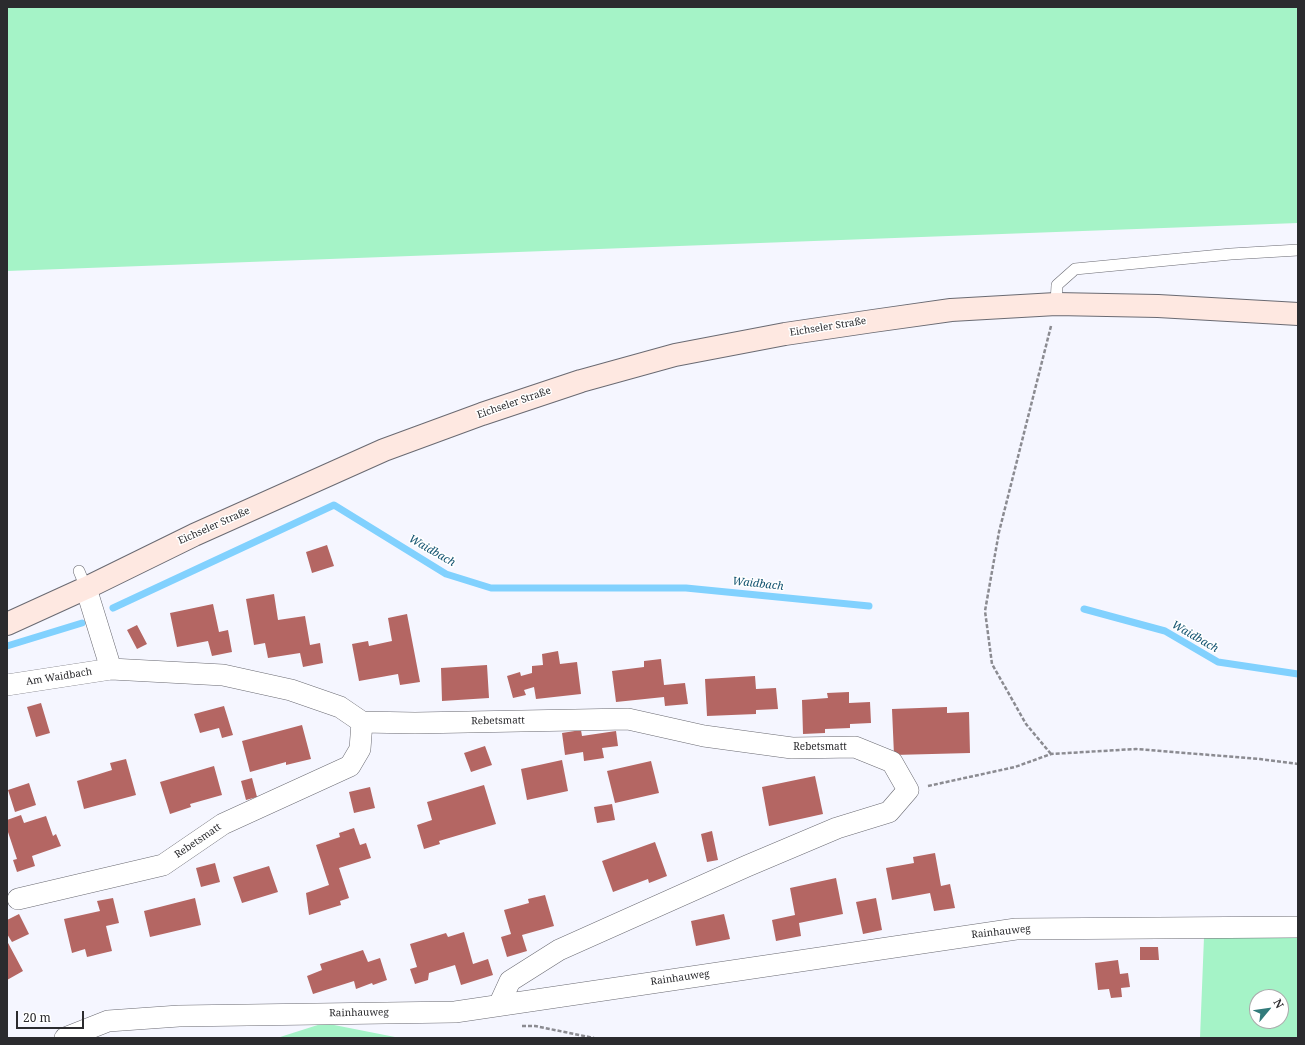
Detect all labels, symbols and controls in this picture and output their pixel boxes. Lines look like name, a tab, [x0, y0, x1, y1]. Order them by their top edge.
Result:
street label: Eichseler Straße	[789, 315, 867, 339]
street label: Eichseler Straße	[476, 385, 552, 421]
street label: Eichseler Straße	[176, 505, 252, 547]
water label: Waidbach	[406, 532, 458, 570]
water label: Waidbach	[732, 575, 784, 593]
water label: Waidbach	[1169, 618, 1221, 656]
street label: Am Waidbach	[25, 666, 93, 688]
street label: Rebetsmatt	[471, 715, 525, 727]
street label: Rebetsmatt	[793, 741, 847, 753]
street label: Rebetsmatt	[172, 821, 224, 861]
street label: Rainhauweg	[971, 923, 1031, 941]
street label: Rainhauweg	[650, 968, 710, 988]
north arrow	[1249, 989, 1289, 1029]
text: N	[1270, 996, 1288, 1011]
scale bar	[18, 1003, 86, 1029]
street label: Rainhauweg	[329, 1006, 389, 1020]
text: 20 m	[23, 1009, 51, 1026]

